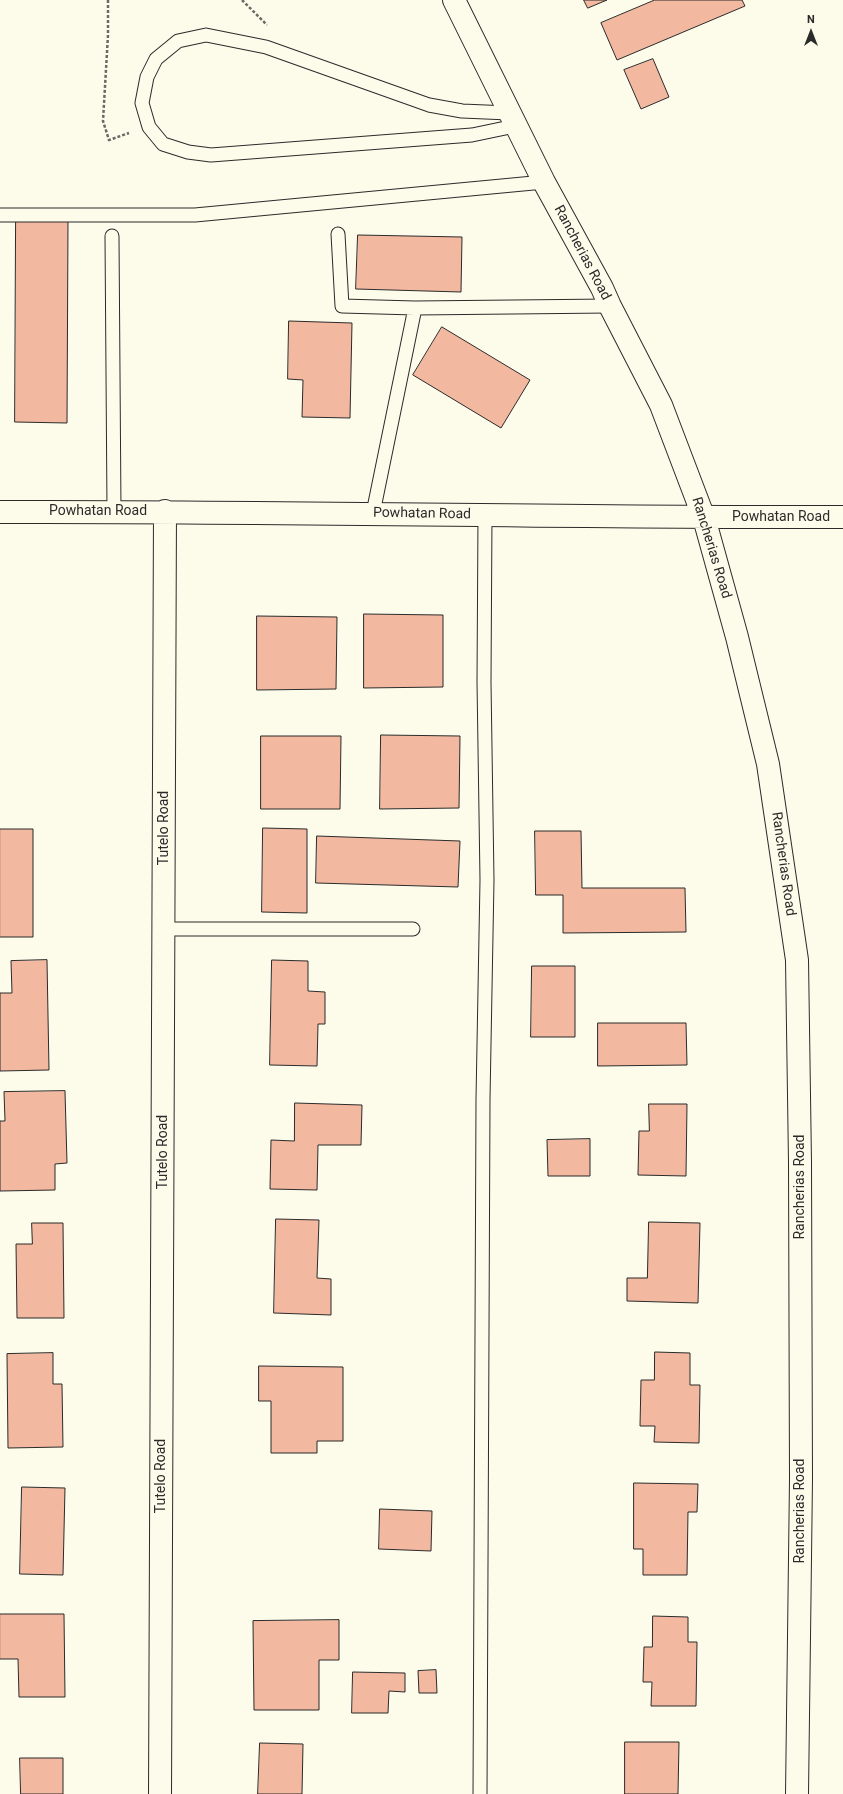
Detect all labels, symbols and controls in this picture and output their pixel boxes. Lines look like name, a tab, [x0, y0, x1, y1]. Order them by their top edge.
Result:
north arrow	[791, 12, 831, 52]
text: N	[807, 13, 815, 26]
street label: Rancherias Road	[550, 203, 614, 303]
street label: Rancherias Road	[688, 495, 734, 601]
street label: Powhatan Road	[49, 503, 147, 519]
street label: Powhatan Road	[373, 505, 471, 523]
street label: Powhatan Road	[732, 509, 830, 525]
street label: Tutelo Road	[156, 791, 172, 865]
street label: Rancherias Road	[767, 811, 799, 917]
street label: Tutelo Road	[155, 1115, 171, 1189]
street label: Rancherias Road	[792, 1134, 808, 1240]
street label: Tutelo Road	[153, 1439, 169, 1513]
street label: Rancherias Road	[792, 1458, 808, 1564]

